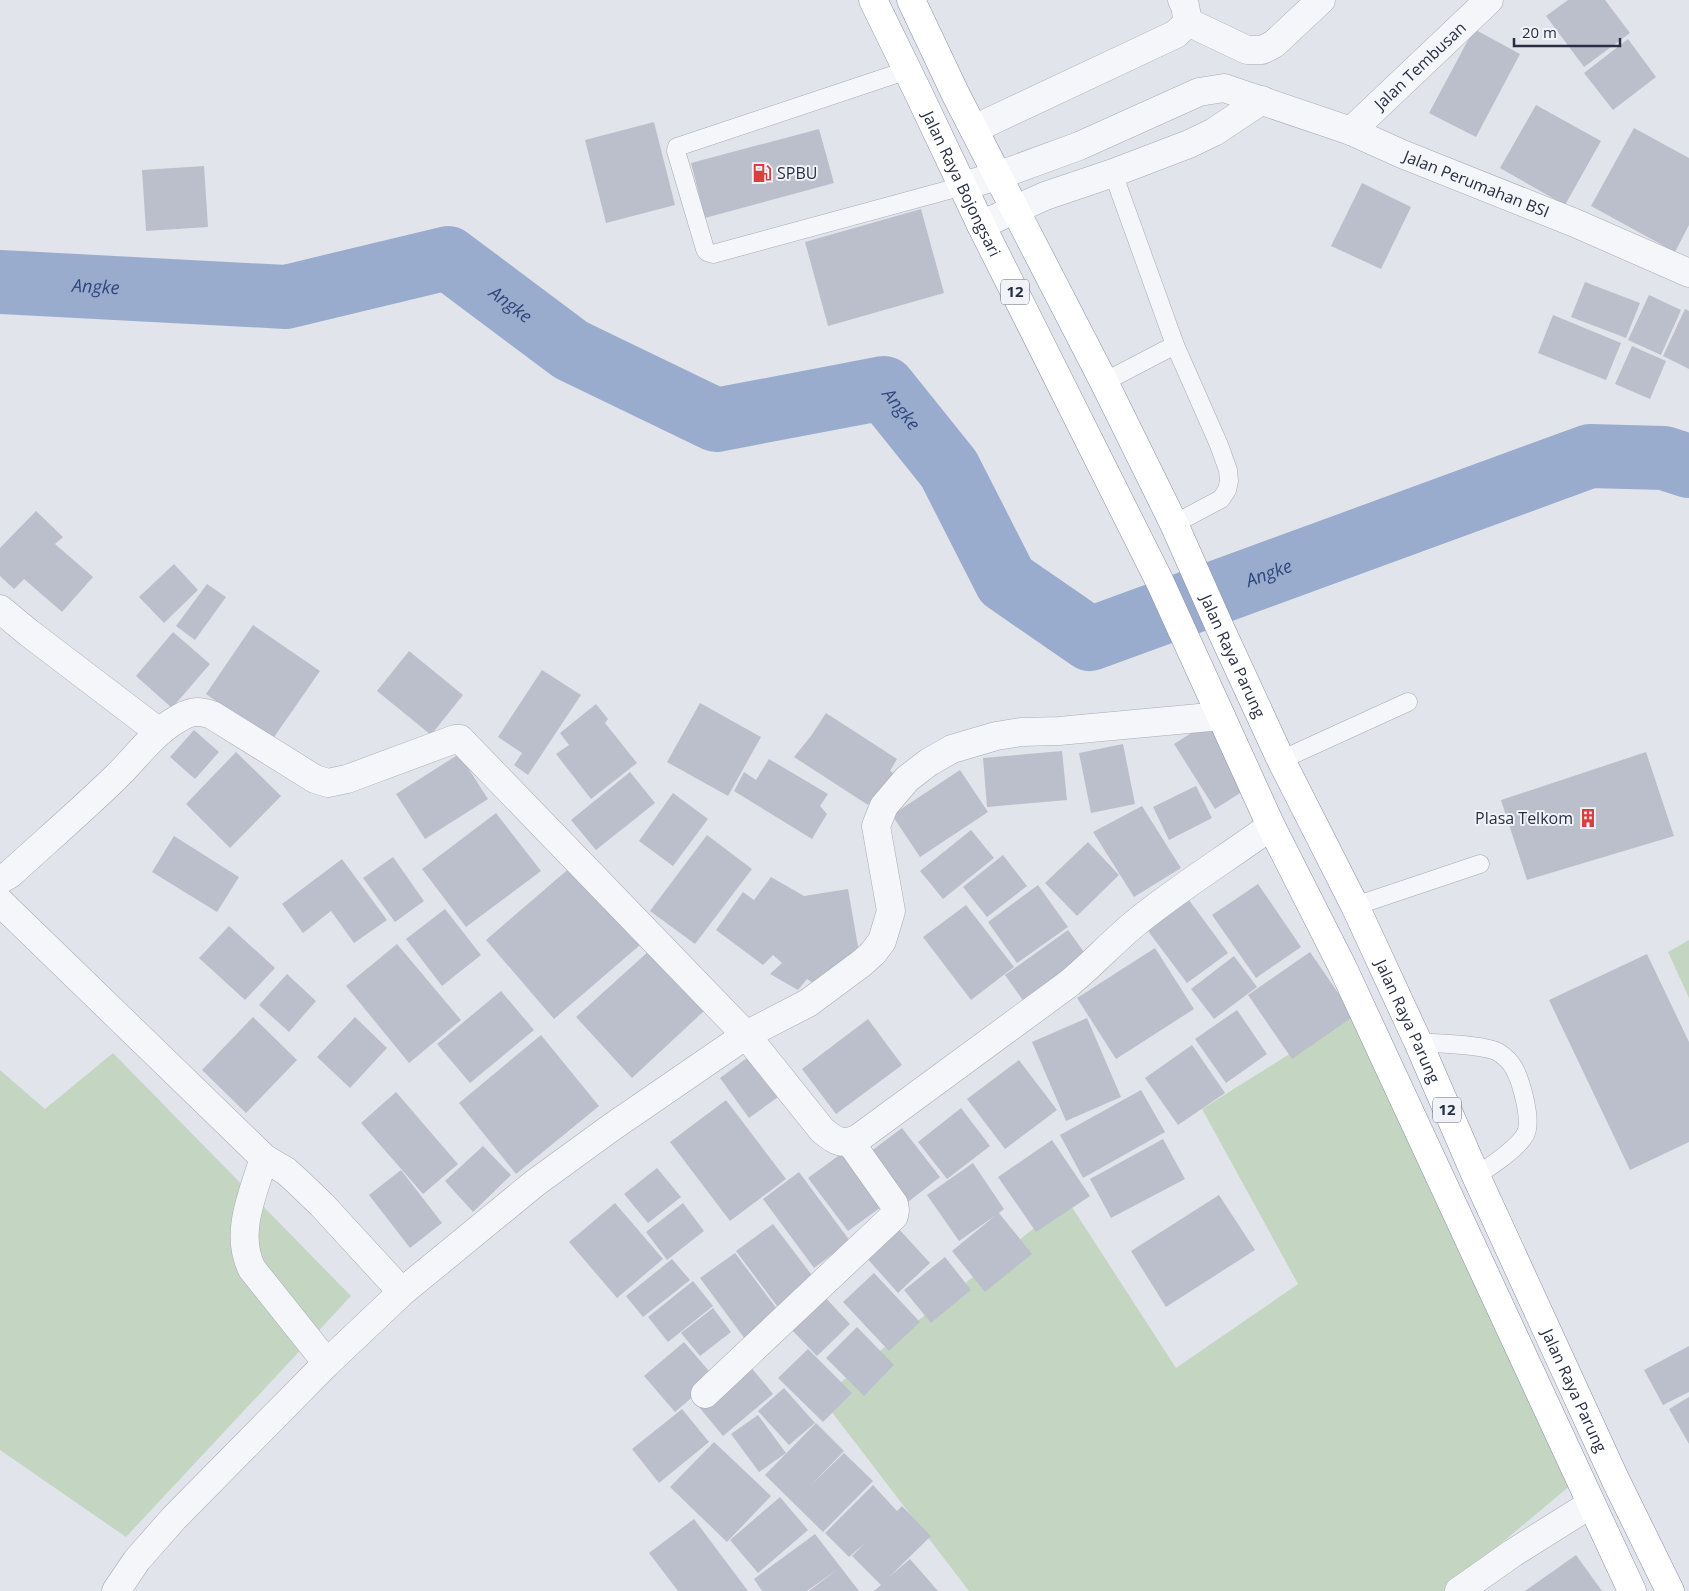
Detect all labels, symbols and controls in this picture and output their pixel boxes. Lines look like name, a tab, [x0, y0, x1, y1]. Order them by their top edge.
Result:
scale bar	[1514, 15, 1620, 47]
street label: Jalan Tembusan	[1368, 17, 1470, 116]
text: 20 m	[1522, 22, 1557, 42]
street label: Jalan Raya Bojongsari	[917, 105, 1006, 260]
street label: Jalan Perumahan BSI	[1399, 144, 1553, 223]
fuel station icon: SPBU	[751, 162, 773, 184]
place label: SPBU	[777, 162, 817, 184]
water label: Angke	[70, 273, 120, 299]
water label: Angke	[483, 279, 537, 328]
road number: 12	[1001, 280, 1029, 304]
water label: Angke	[876, 381, 926, 435]
water label: Angke	[1240, 553, 1295, 593]
street label: Jalan Raya Parung	[1195, 589, 1271, 721]
place label: Plasa Telkom	[1475, 807, 1573, 829]
building icon: Plasa Telkom	[1577, 807, 1599, 829]
street label: Jalan Raya Parung	[1369, 954, 1446, 1087]
road number: 12	[1433, 1098, 1461, 1122]
street label: Jalan Raya Parung	[1536, 1323, 1612, 1456]

